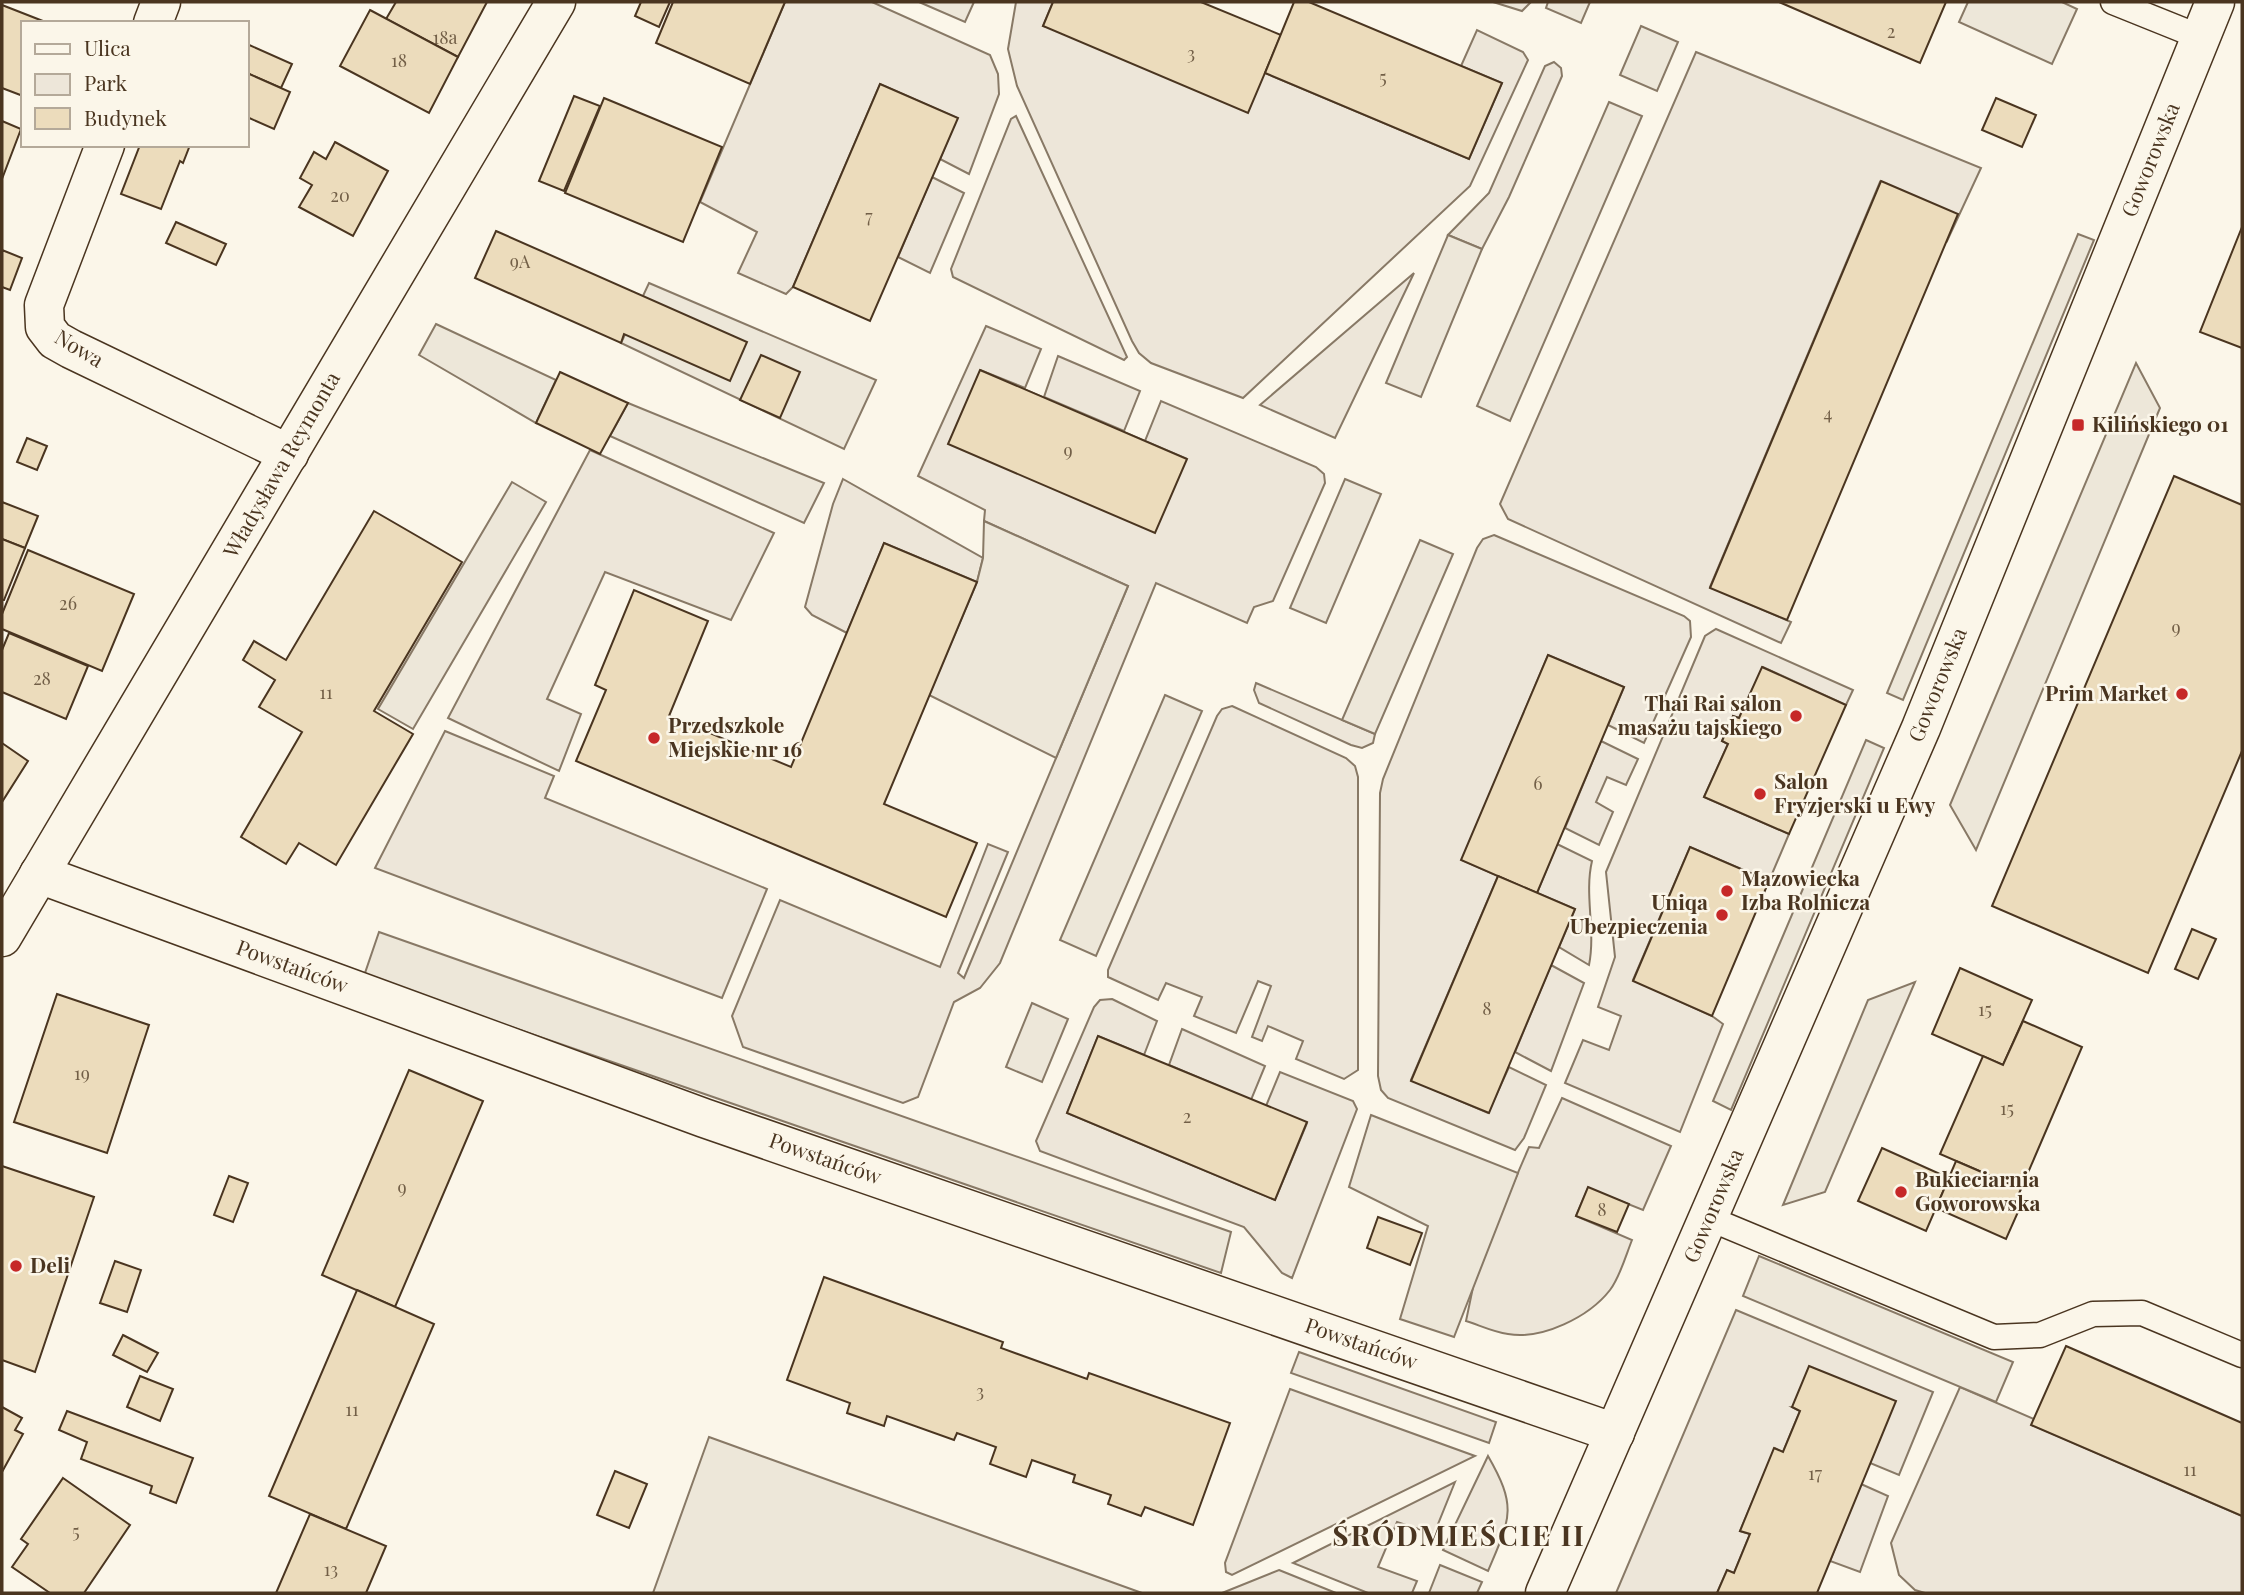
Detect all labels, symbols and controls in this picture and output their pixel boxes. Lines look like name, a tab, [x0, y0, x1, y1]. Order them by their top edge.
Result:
house number: 2	[1887, 19, 1895, 43]
legend	[21, 21, 248, 147]
house number: 18a	[433, 25, 458, 49]
text: Ulica	[84, 33, 131, 61]
house number: 3	[1187, 41, 1195, 65]
house number: 18	[391, 48, 407, 72]
house number: 5	[1379, 65, 1387, 89]
text: Park	[84, 68, 128, 96]
street label: Goworowska	[2113, 97, 2185, 221]
text: Budynek	[84, 103, 167, 131]
house number: 20	[330, 183, 350, 207]
house number: 7	[865, 204, 873, 228]
house number: 9A	[510, 249, 531, 273]
street label: Nowa	[50, 322, 110, 373]
street label: Władysława Reymonta	[215, 365, 345, 563]
house number: 4	[1824, 401, 1833, 425]
place label: Kilińskiego 01	[2092, 409, 2228, 437]
marker: Kilińskiego 01	[2070, 417, 2086, 433]
house number: 9	[1063, 438, 1073, 462]
house number: 26	[59, 591, 77, 615]
house number: 9	[2171, 615, 2181, 639]
street label: Goworowska	[1900, 622, 1972, 746]
house number: 28	[33, 666, 51, 690]
place label: Prim Market	[2045, 678, 2169, 706]
house number: 11	[319, 680, 333, 704]
marker: Prim Market	[2174, 686, 2190, 702]
place label: Thai Rai salon masażu tajskiego	[1617, 688, 1782, 740]
marker: Thai Rai salon masażu tajskiego	[1788, 708, 1804, 724]
place label: Przedszkole Miejskie nr 16	[668, 710, 802, 762]
marker: Przedszkole Miejskie nr 16	[646, 730, 662, 746]
place label: Salon Fryzjerski u Ewy	[1774, 766, 1935, 818]
house number: 6	[1533, 771, 1543, 795]
marker: Salon Fryzjerski u Ewy	[1752, 786, 1768, 802]
place label: Mazowiecka Izba Rolnicza	[1741, 863, 1870, 915]
marker: Mazowiecka Izba Rolnicza	[1719, 883, 1735, 899]
place label: Uniqa Ubezpieczenia	[1570, 887, 1708, 939]
marker: Uniqa Ubezpieczenia	[1714, 907, 1730, 923]
street label: Powstańców	[233, 932, 353, 999]
house number: 8	[1482, 996, 1492, 1020]
house number: 15	[1978, 997, 1992, 1021]
house number: 19	[74, 1061, 90, 1085]
house number: 15	[2000, 1096, 2014, 1120]
house number: 2	[1183, 1104, 1191, 1128]
street label: Powstańców	[766, 1125, 886, 1190]
street label: Goworowska	[1676, 1144, 1749, 1266]
place label: Bukieciarnia Goworowska	[1915, 1164, 2040, 1216]
house number: 9	[397, 1175, 407, 1199]
marker: Bukieciarnia Goworowska	[1893, 1184, 1909, 1200]
house number: 8	[1597, 1197, 1607, 1221]
place label: Deli	[30, 1250, 70, 1278]
marker: Deli	[8, 1258, 24, 1274]
street label: Powstańców	[1302, 1310, 1422, 1375]
house number: 3	[976, 1379, 984, 1403]
house number: 11	[345, 1397, 359, 1421]
house number: 11	[2183, 1457, 2197, 1481]
house number: 17	[1808, 1461, 1823, 1485]
district label: ŚRÓDMIEŚCIE II	[1332, 1516, 1586, 1553]
house number: 5	[72, 1519, 80, 1543]
house number: 13	[324, 1557, 338, 1581]

